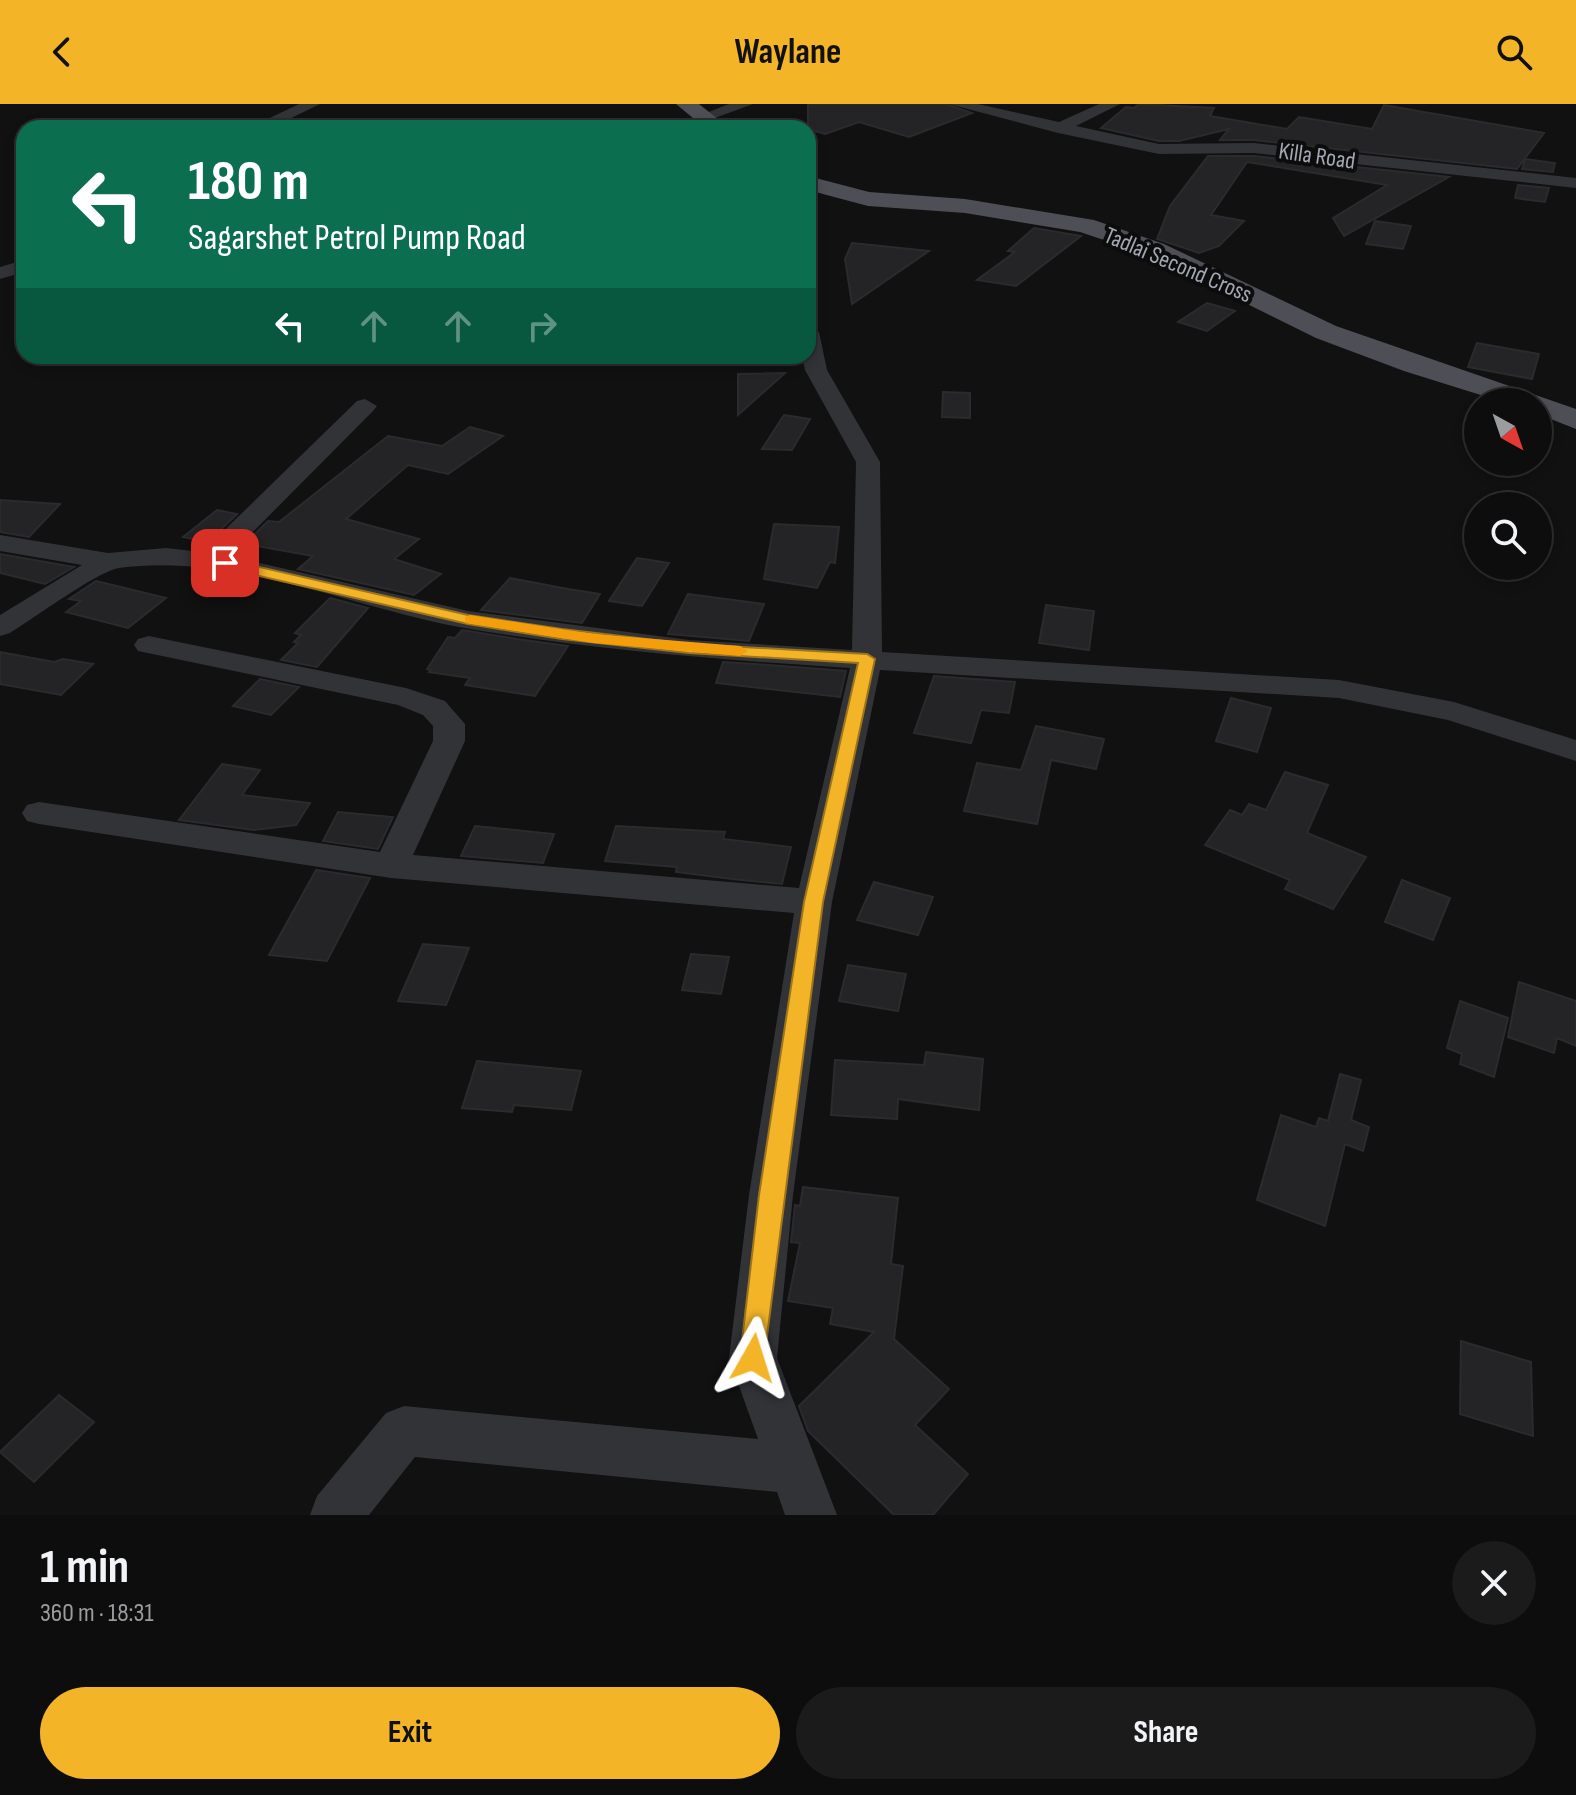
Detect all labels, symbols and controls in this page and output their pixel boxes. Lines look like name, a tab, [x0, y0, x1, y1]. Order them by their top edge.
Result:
icon: back	[40, 30, 84, 74]
icon: search	[1492, 30, 1536, 74]
text: Waylane	[735, 31, 841, 74]
street label: Killa Road	[1277, 136, 1357, 176]
text: 180 m	[188, 149, 309, 216]
icon: left	[56, 152, 160, 256]
text: Sagarshet Petrol Pump Road	[188, 217, 526, 260]
street label: Tadlai Second Cross	[1100, 221, 1256, 309]
icon: left	[268, 304, 312, 348]
icon: ahead	[352, 304, 396, 348]
icon: ahead	[436, 304, 480, 348]
icon: right	[520, 304, 564, 348]
north arrow	[1464, 388, 1552, 476]
map controls	[1464, 388, 1552, 580]
button: search	[1464, 492, 1552, 580]
pin	[191, 529, 259, 597]
icon: arrive	[203, 541, 247, 585]
position arrow	[711, 1316, 795, 1400]
text: 1 min	[40, 1539, 129, 1596]
button: close	[1452, 1541, 1536, 1625]
text: 360 m · 18:31	[40, 1598, 154, 1629]
button: Exit	[40, 1687, 780, 1779]
button: Share	[796, 1687, 1536, 1779]

